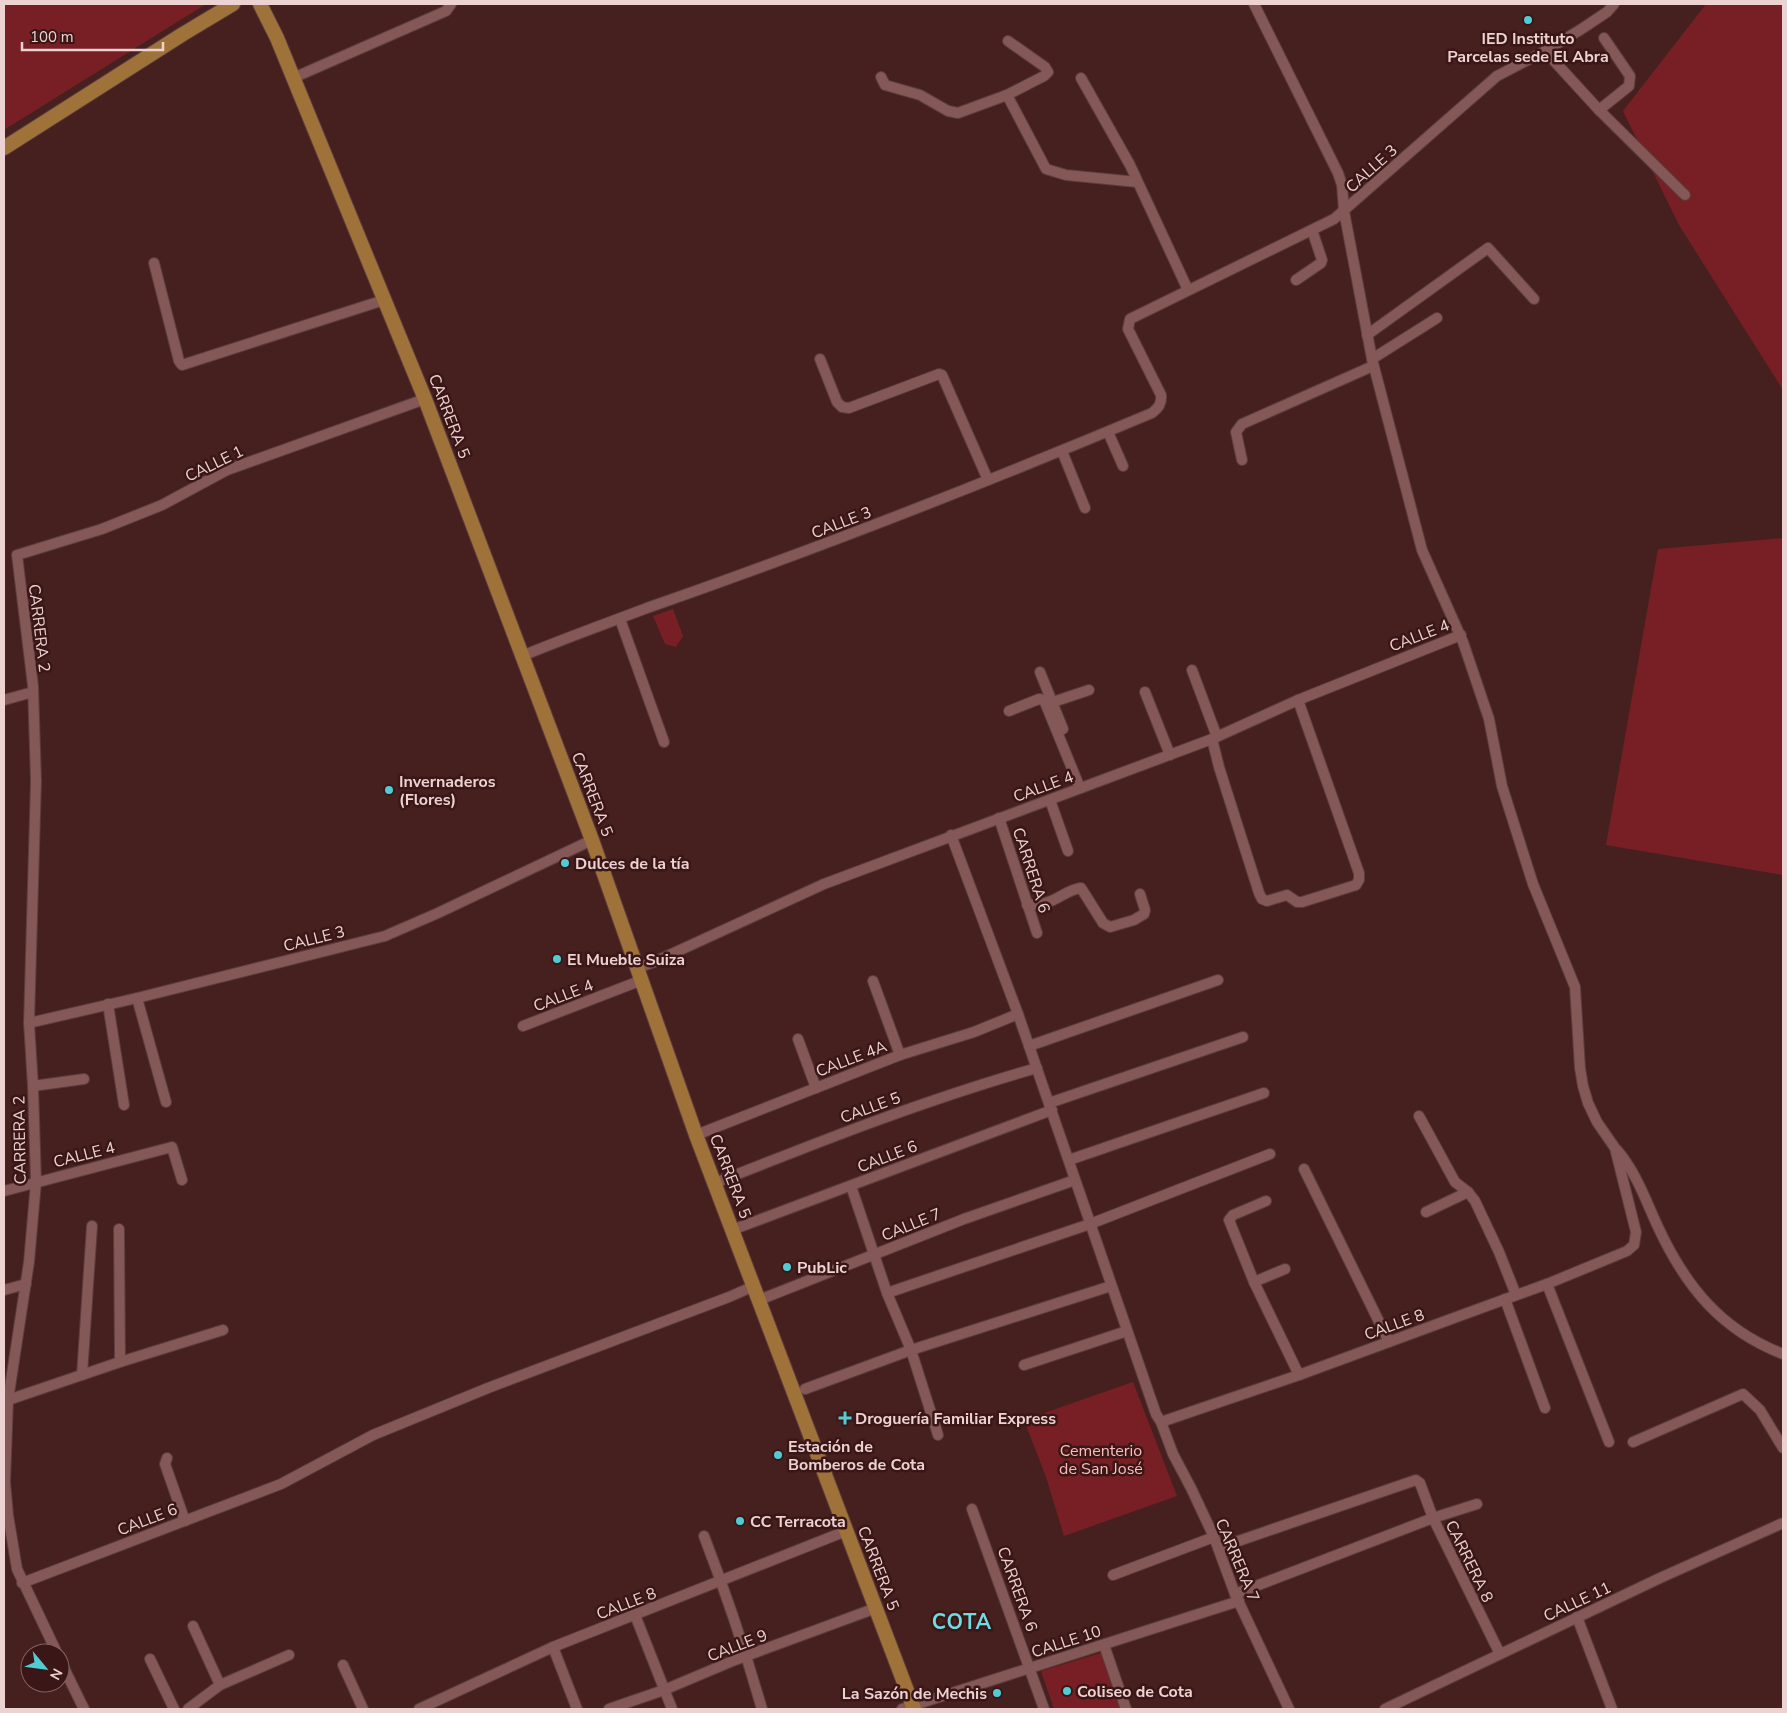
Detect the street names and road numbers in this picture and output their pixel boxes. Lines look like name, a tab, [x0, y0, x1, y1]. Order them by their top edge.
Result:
street label: CALLE 3	[1341, 140, 1402, 198]
street label: CARRERA 5	[423, 371, 475, 462]
street label: CALLE 1	[181, 440, 247, 488]
street label: CALLE 3	[808, 501, 875, 544]
street label: CARRERA 2	[23, 583, 55, 674]
street label: CALLE 4	[1386, 614, 1453, 657]
street label: CARRERA 5	[566, 749, 618, 840]
street label: CALLE 4	[1010, 766, 1077, 808]
street label: CARRERA 6	[1007, 825, 1055, 916]
street label: CALLE 3	[281, 921, 347, 957]
street label: CALLE 4	[530, 974, 597, 1017]
street label: CALLE 4A	[813, 1035, 890, 1083]
street label: CALLE 5	[837, 1087, 904, 1129]
street label: CARRERA 2	[8, 1095, 32, 1185]
street label: CARRERA 5	[704, 1131, 756, 1222]
street label: CALLE 6	[854, 1135, 921, 1178]
street label: CALLE 4	[51, 1137, 118, 1173]
street label: CALLE 7	[878, 1203, 945, 1247]
street label: CALLE 8	[1361, 1304, 1428, 1346]
street label: CALLE 6	[114, 1498, 181, 1541]
street label: CARRERA 7	[1210, 1515, 1265, 1606]
street label: CARRERA 8	[1440, 1517, 1498, 1606]
street label: CARRERA 5	[852, 1523, 904, 1614]
street label: CARRERA 6	[992, 1544, 1043, 1635]
street label: CALLE 11	[1540, 1577, 1615, 1627]
street label: CALLE 8	[593, 1582, 660, 1625]
street label: CALLE 10	[1029, 1620, 1104, 1664]
street label: CALLE 9	[704, 1624, 771, 1667]

